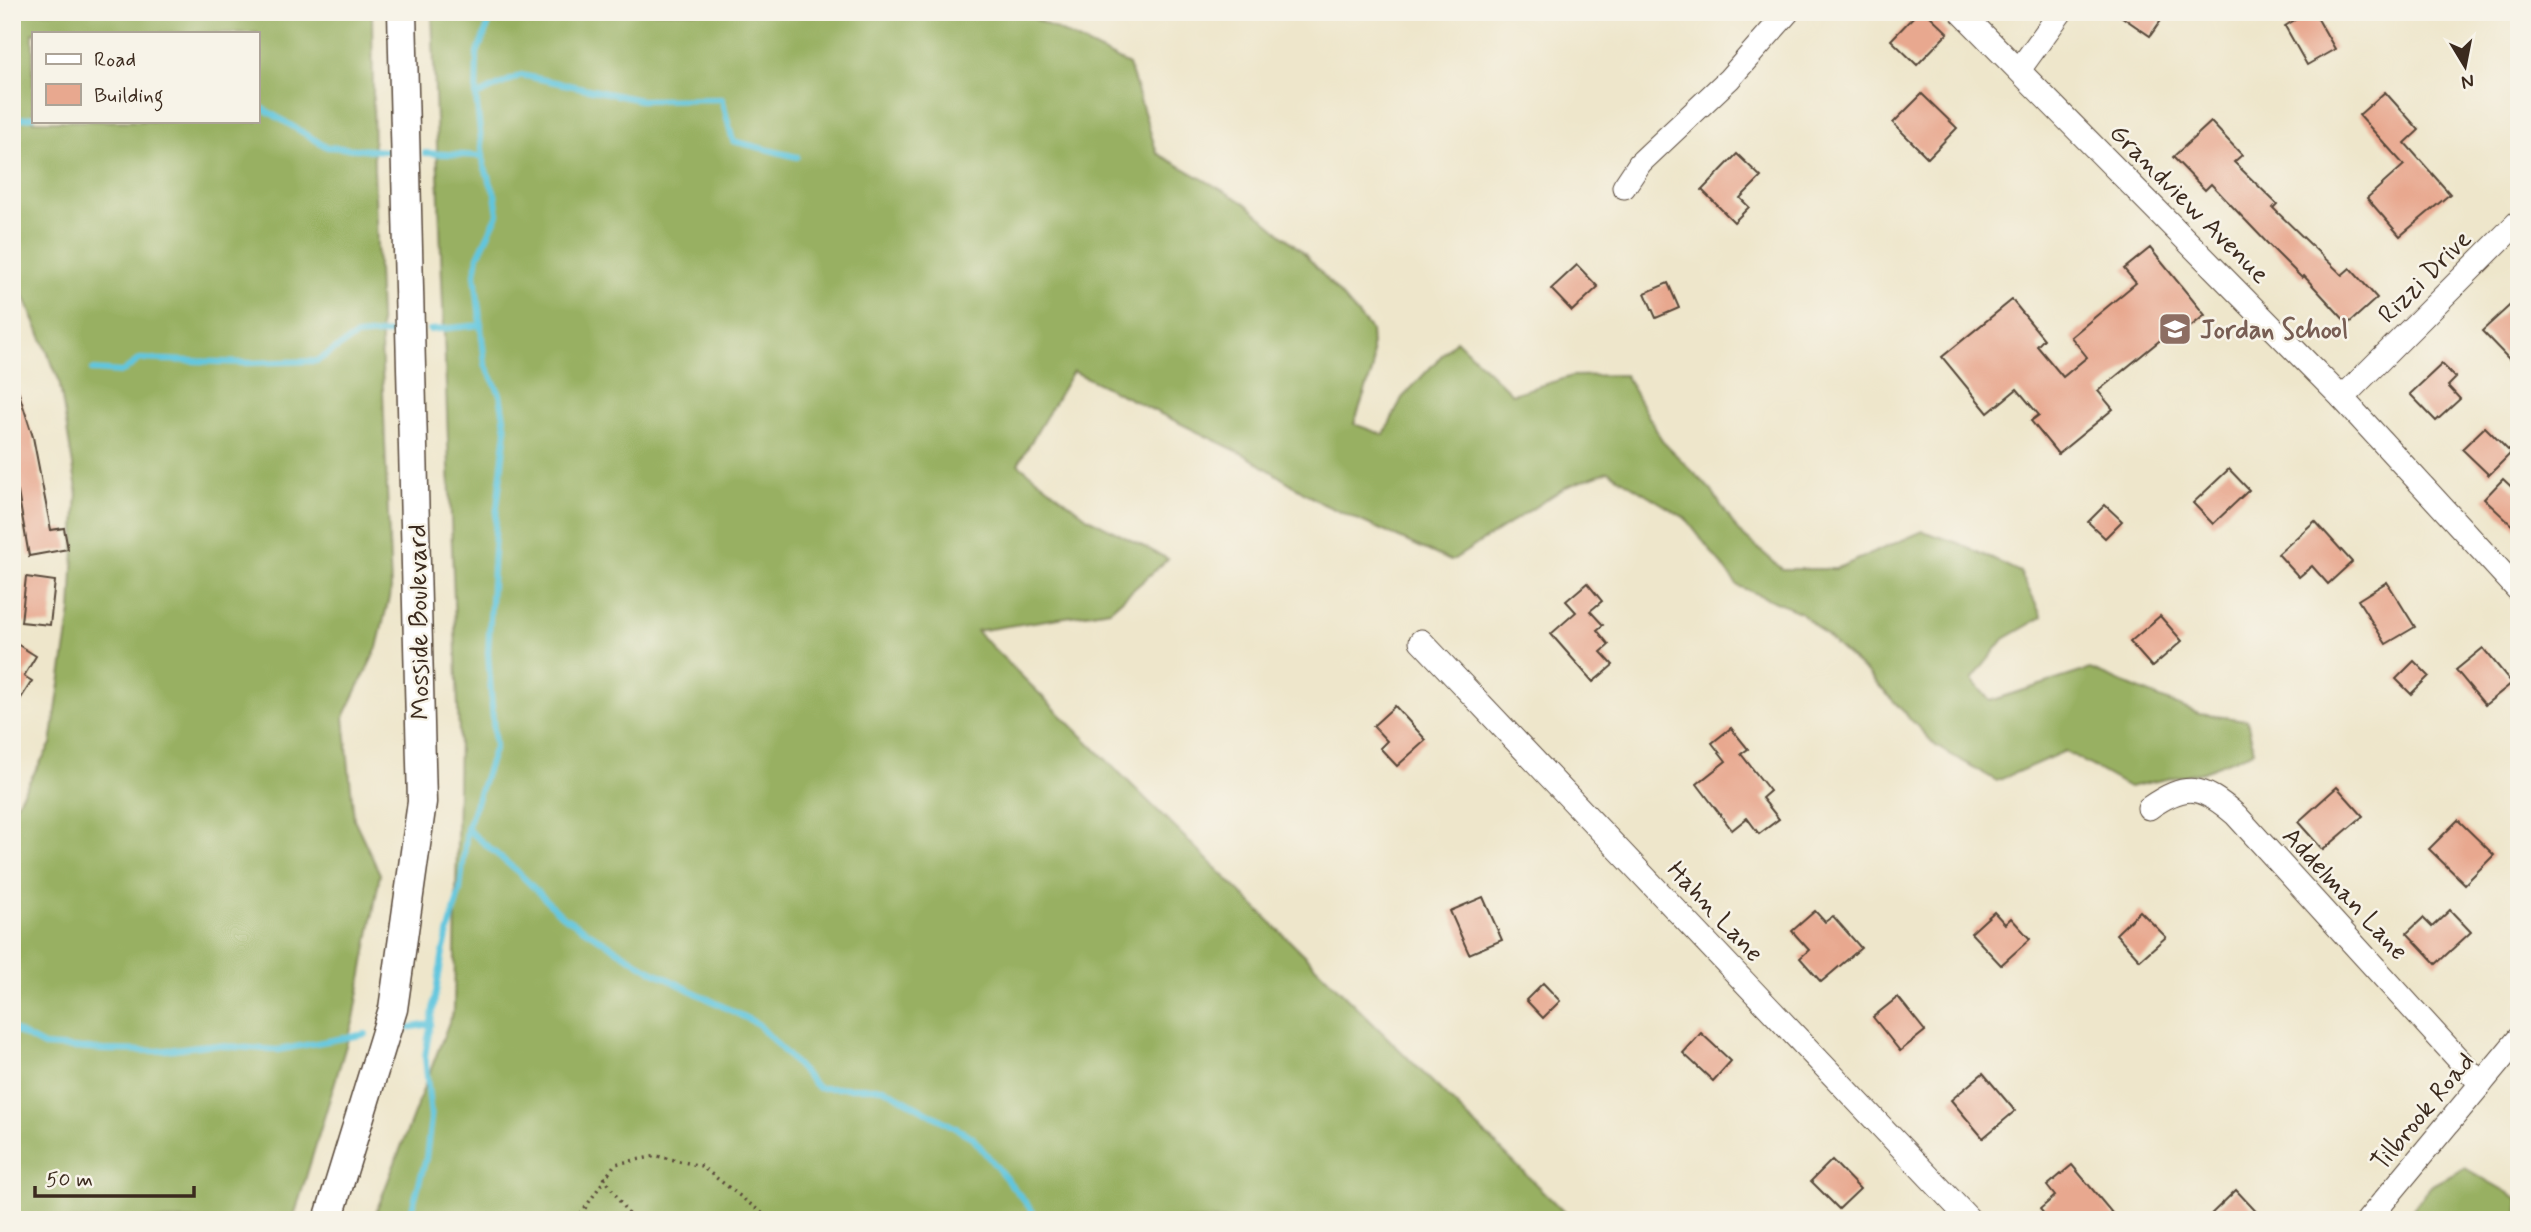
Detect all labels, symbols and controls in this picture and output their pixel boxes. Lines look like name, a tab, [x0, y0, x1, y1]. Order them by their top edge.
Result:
legend	[32, 32, 259, 122]
north arrow	[2430, 32, 2500, 102]
text: Road	[94, 46, 136, 74]
text: N	[2459, 68, 2476, 95]
text: Building	[94, 82, 164, 112]
street label: Grandview Avenue	[2101, 117, 2276, 292]
street label: Rizzi Drive	[2371, 223, 2480, 332]
school or university icon: Jordan School	[2156, 310, 2194, 348]
place label: Jordan School	[2200, 314, 2348, 348]
street label: Mosside Boulevard	[401, 524, 439, 720]
street label: Addelman Lane	[2274, 820, 2415, 968]
street label: Hahn Lane	[1659, 854, 1770, 970]
street label: Tilbrook Road	[2364, 1046, 2483, 1179]
scale bar	[35, 1155, 194, 1199]
text: 50 m	[46, 1166, 93, 1194]

